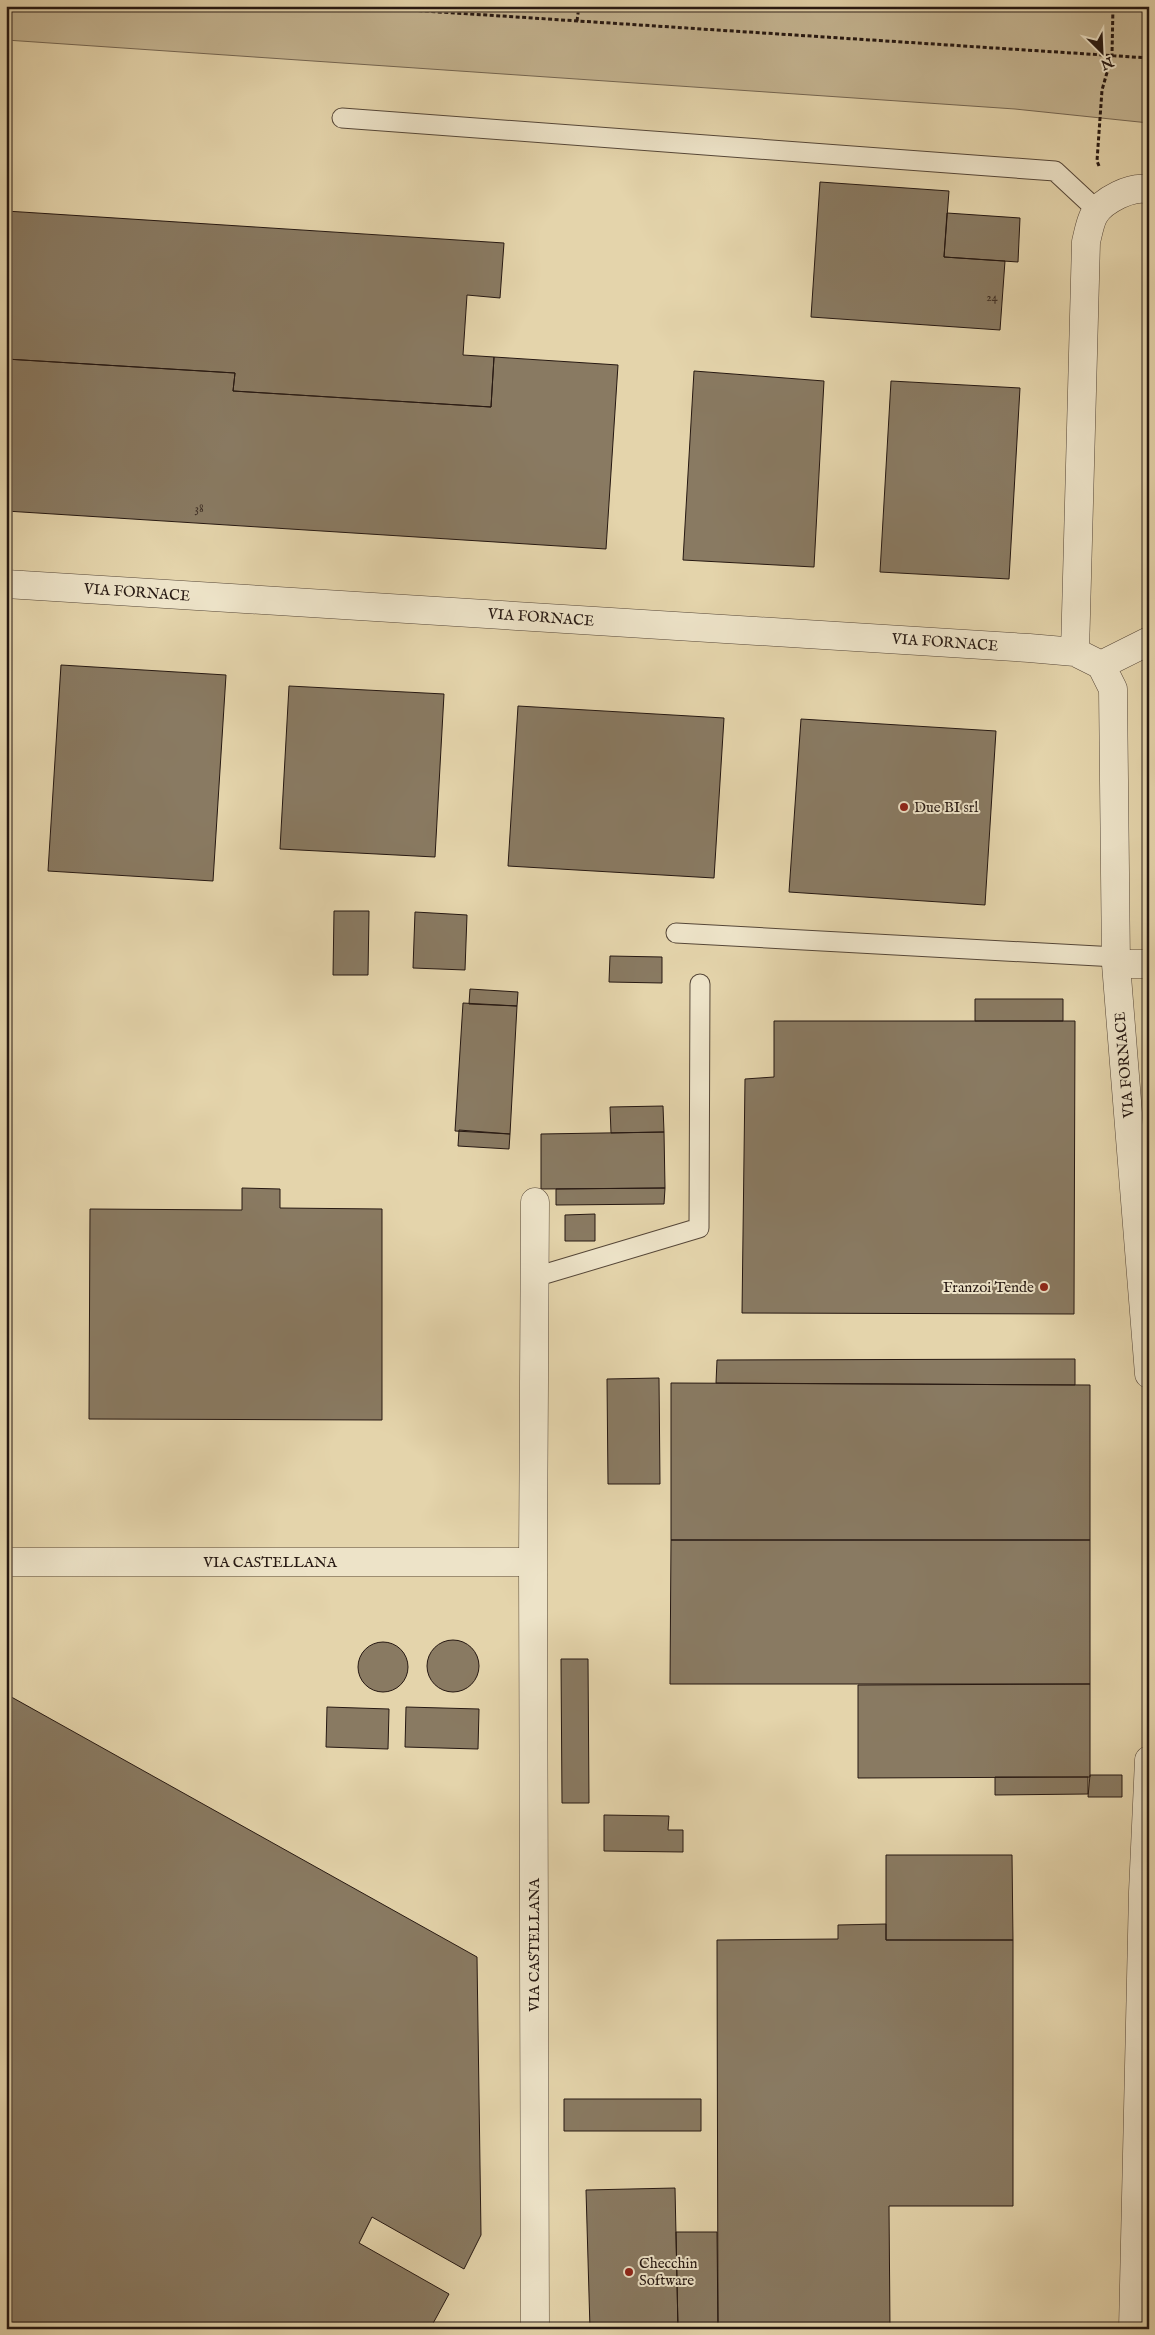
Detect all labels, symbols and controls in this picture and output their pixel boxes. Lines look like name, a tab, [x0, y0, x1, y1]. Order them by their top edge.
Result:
north arrow	[1078, 28, 1128, 78]
text: N	[1098, 52, 1117, 74]
house number: 24	[986, 290, 998, 305]
house number: 38	[194, 501, 204, 516]
street label: VIA FORNACE	[82, 579, 191, 606]
street label: VIA FORNACE	[486, 604, 595, 631]
street label: VIA FORNACE	[890, 629, 999, 656]
place label: Due BI srl	[914, 798, 979, 817]
marker: Due BI srl	[898, 801, 910, 813]
street label: VIA FORNACE	[1110, 1011, 1139, 1120]
place label: Franzoi Tende	[943, 1278, 1034, 1297]
marker: Franzoi Tende	[1038, 1281, 1050, 1293]
street label: VIA CASTELLANA	[202, 1553, 338, 1572]
street label: VIA CASTELLANA	[525, 1877, 544, 2013]
place label: Checchin Software	[639, 2254, 697, 2290]
marker: Checchin Software	[623, 2266, 635, 2278]

